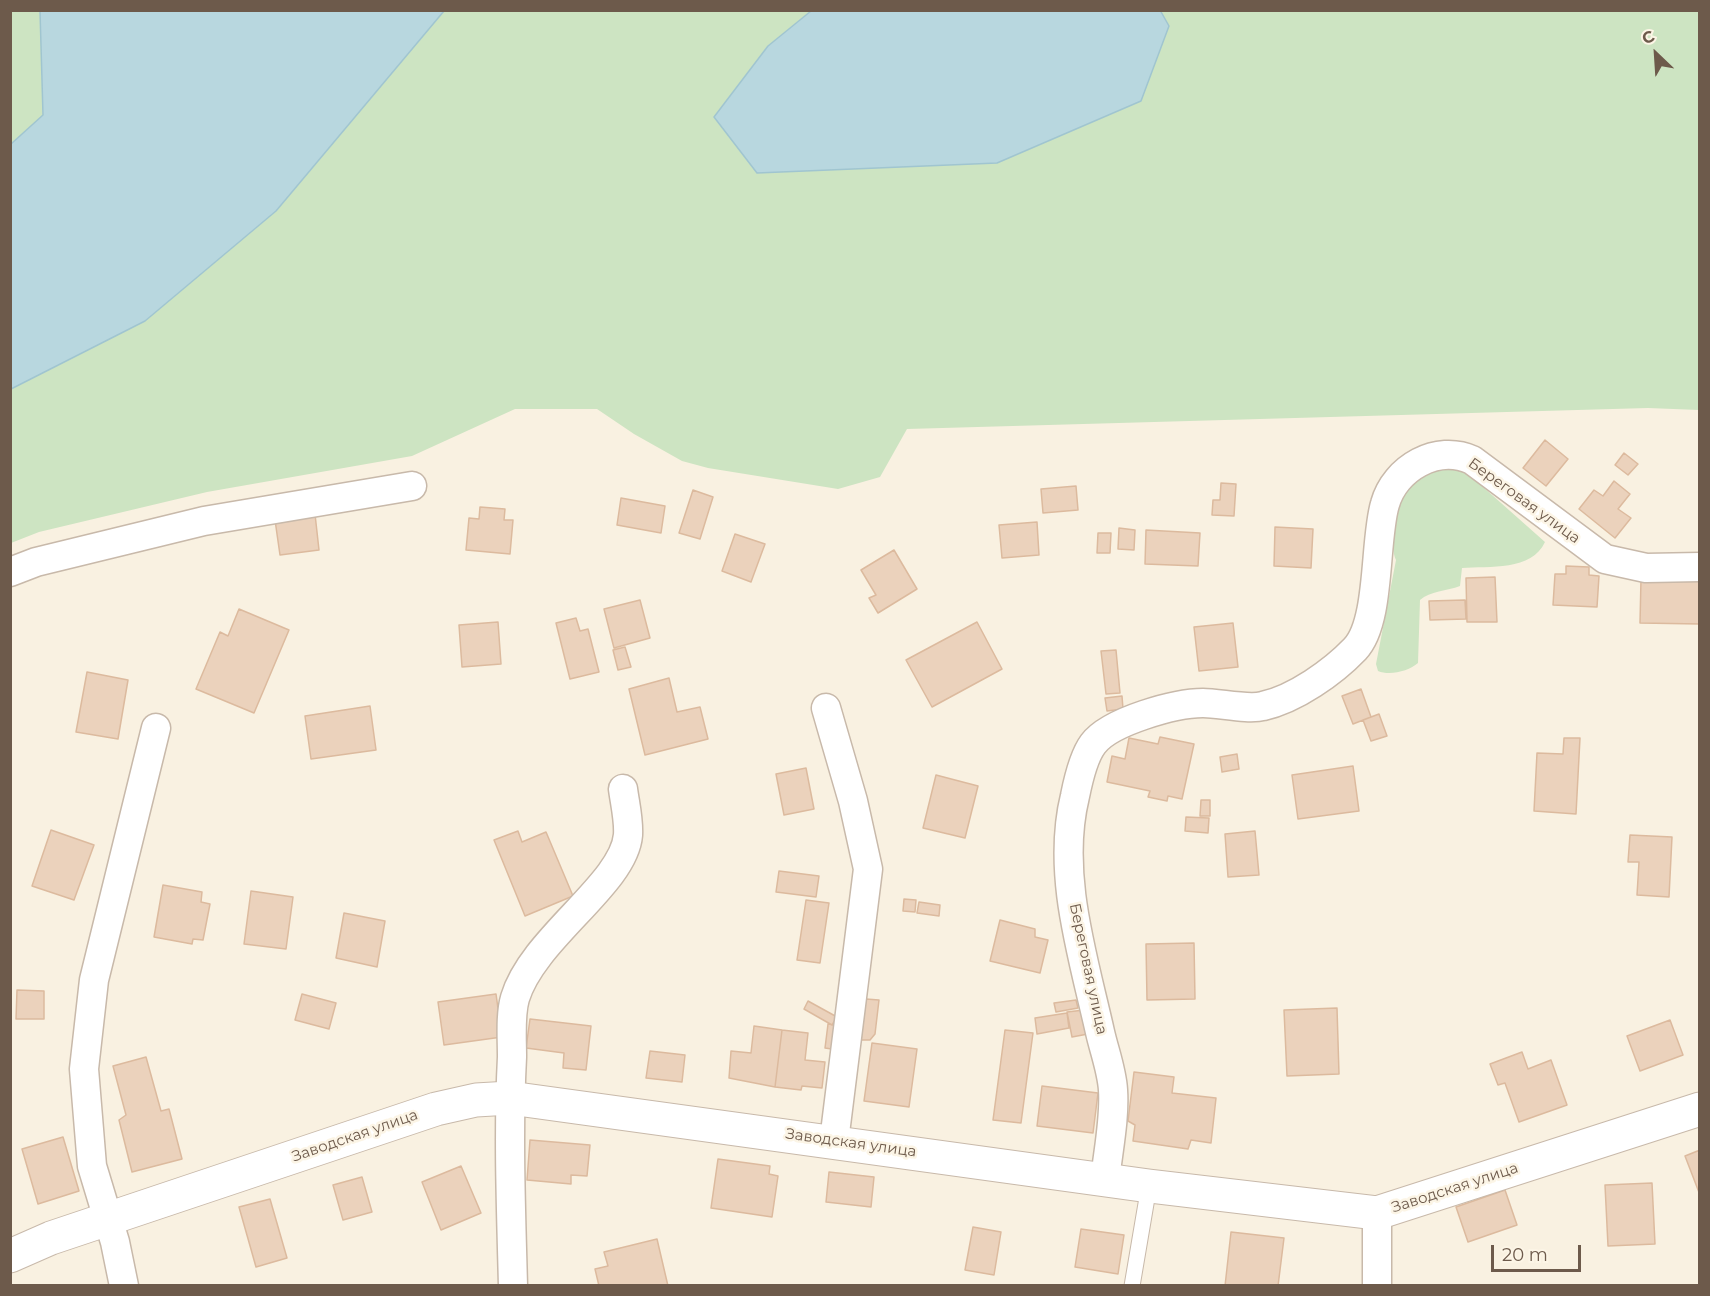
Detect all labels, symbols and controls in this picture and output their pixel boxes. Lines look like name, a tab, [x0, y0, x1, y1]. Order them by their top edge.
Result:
north arrow	[1626, 24, 1686, 84]
text: С	[1639, 26, 1657, 48]
street label: Береговая улица	[1465, 454, 1583, 548]
street label: Береговая улица	[1065, 902, 1111, 1036]
street label: Заводская улица	[290, 1106, 420, 1166]
street label: Заводская улица	[784, 1125, 918, 1161]
street label: Заводская улица	[1389, 1159, 1521, 1217]
scale bar	[1494, 1233, 1584, 1271]
text: 20 m	[1502, 1244, 1548, 1266]

